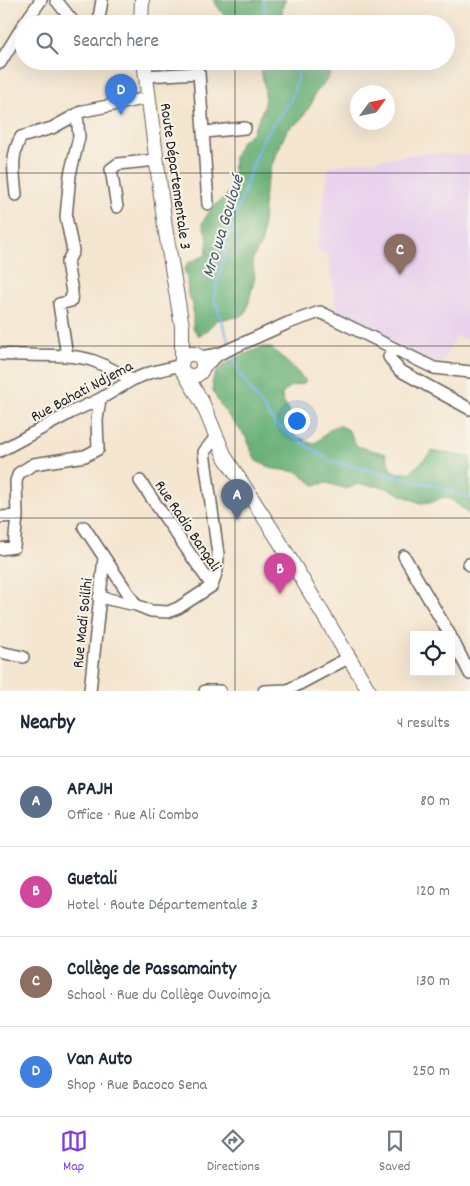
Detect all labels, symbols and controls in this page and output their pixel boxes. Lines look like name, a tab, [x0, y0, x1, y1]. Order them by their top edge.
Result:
search box	[15, 15, 455, 70]
icon: search	[33, 29, 61, 57]
text: Search here	[73, 29, 159, 56]
pin: D	[105, 74, 137, 115]
north arrow	[350, 85, 395, 130]
street label: Route Départementale 3	[153, 102, 196, 251]
water label: Mro wa Gouloué	[197, 170, 253, 281]
pin: C	[384, 234, 416, 275]
street label: Rue Bahati Ndjema	[27, 355, 138, 429]
your location	[284, 408, 310, 434]
street label: Rue Radio Bangali	[148, 476, 226, 577]
pin: A	[221, 479, 253, 520]
pin: B	[264, 553, 296, 594]
street label: Rue Madi Soilihi	[67, 577, 100, 669]
map controls	[410, 631, 455, 676]
button: locate	[410, 631, 455, 676]
text: Nearby	[20, 709, 75, 739]
text: 4 results	[397, 712, 450, 735]
text: APAJH	[67, 777, 113, 804]
text: A	[32, 790, 40, 813]
text: 80 m	[420, 790, 450, 813]
text: Office · Rue Ali Combo	[67, 804, 199, 827]
text: Guetali	[67, 867, 117, 894]
text: B	[32, 880, 40, 903]
text: 120 m	[416, 880, 450, 903]
text: Hotel · Route Départementale 3	[67, 894, 258, 917]
text: Collège de Passamainty	[67, 957, 236, 984]
text: C	[32, 970, 40, 993]
text: 130 m	[416, 970, 450, 993]
text: School · Rue du Collège Ouvoimoja	[67, 984, 270, 1007]
text: Van Auto	[67, 1047, 132, 1074]
text: D	[32, 1060, 40, 1083]
text: 250 m	[412, 1060, 450, 1083]
text: Shop · Rue Bacoco Sena	[67, 1074, 207, 1097]
tab: Map	[60, 1127, 88, 1177]
tab: Directions	[207, 1127, 260, 1177]
tab: Saved	[379, 1127, 410, 1177]

